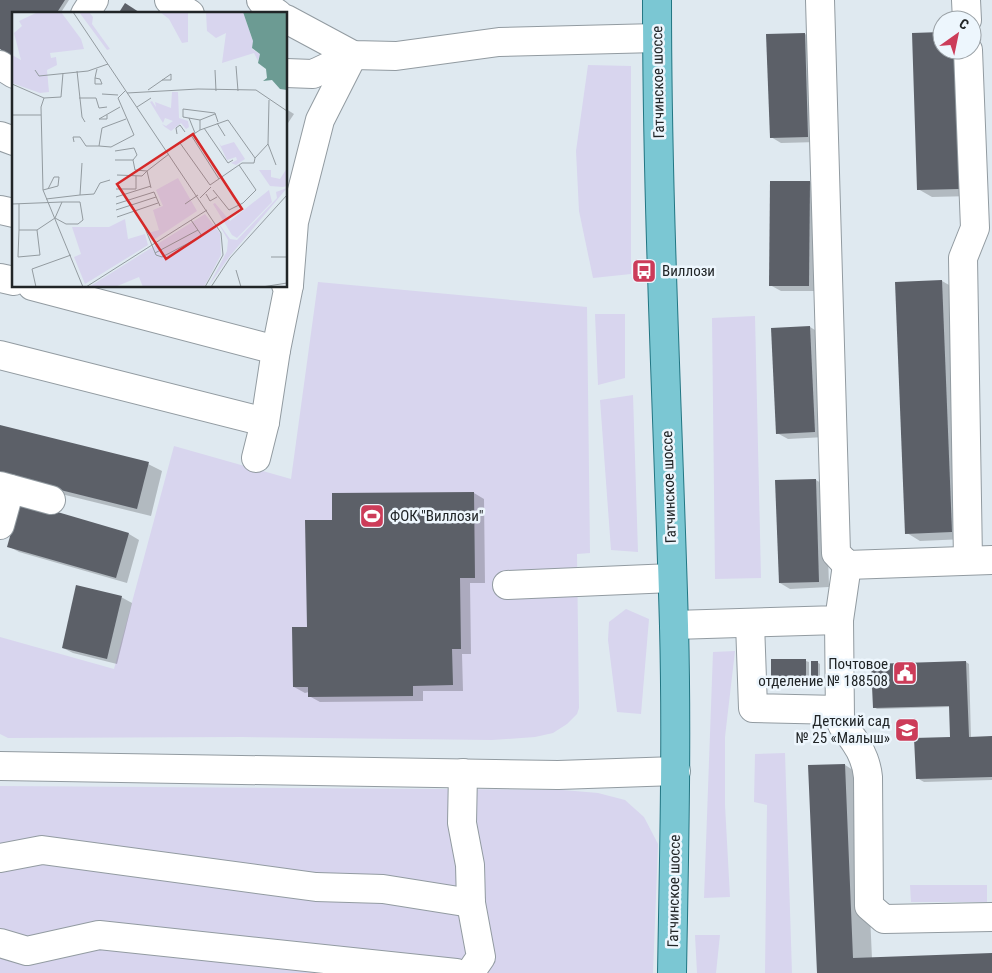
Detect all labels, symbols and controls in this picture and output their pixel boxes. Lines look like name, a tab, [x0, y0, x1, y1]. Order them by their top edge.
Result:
north arrow	[932, 10, 982, 60]
inset map	[12, 12, 288, 288]
text: С	[956, 15, 972, 33]
street label: Гатчинское шоссе	[648, 26, 668, 138]
bus stop icon: Виллози	[631, 258, 657, 284]
place label: Виллози	[662, 262, 715, 280]
street label: Гатчинское шоссе	[658, 430, 680, 544]
sports icon: ФОК "Виллози"	[359, 503, 385, 529]
place label: ФОК "Виллози"	[390, 507, 484, 525]
place label: Почтовое отделение № 188508	[758, 655, 888, 690]
public building icon: Почтовое отделение № 188508	[892, 660, 918, 686]
place label: Детский сад № 25 «Малыш»	[796, 712, 890, 747]
school or university icon: Детский сад № 25 «Малыш»	[894, 717, 920, 743]
street label: Гатчинское шоссе	[664, 835, 684, 947]

